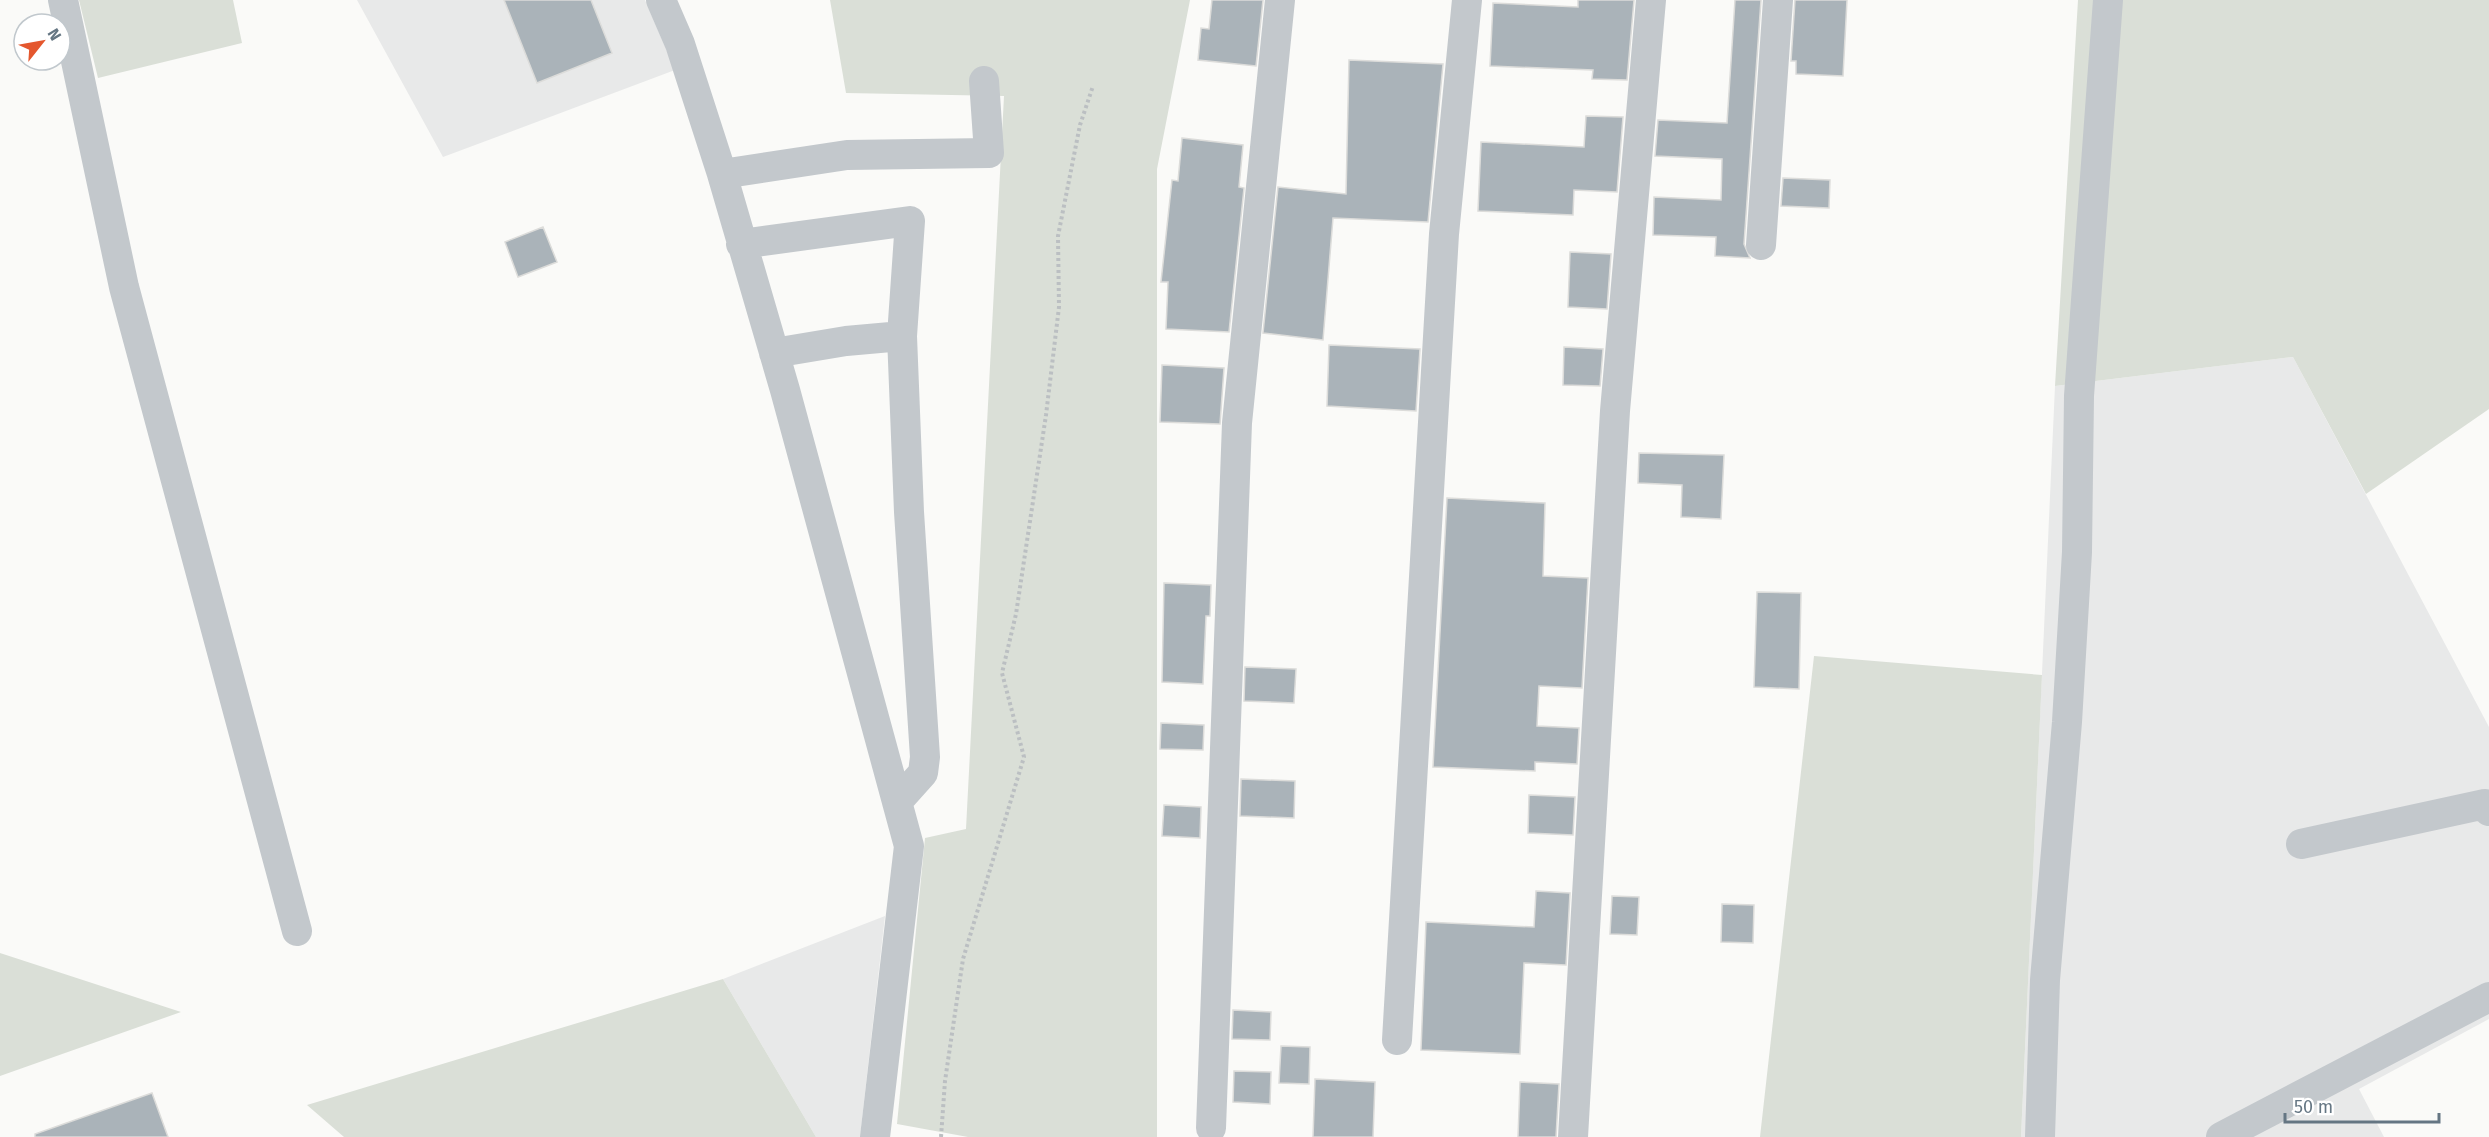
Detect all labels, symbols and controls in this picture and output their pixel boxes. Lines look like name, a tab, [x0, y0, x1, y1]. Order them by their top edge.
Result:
north arrow	[12, 12, 72, 72]
text: N	[44, 25, 65, 44]
scale bar	[2285, 1086, 2440, 1124]
text: 50 m	[2294, 1096, 2333, 1118]

